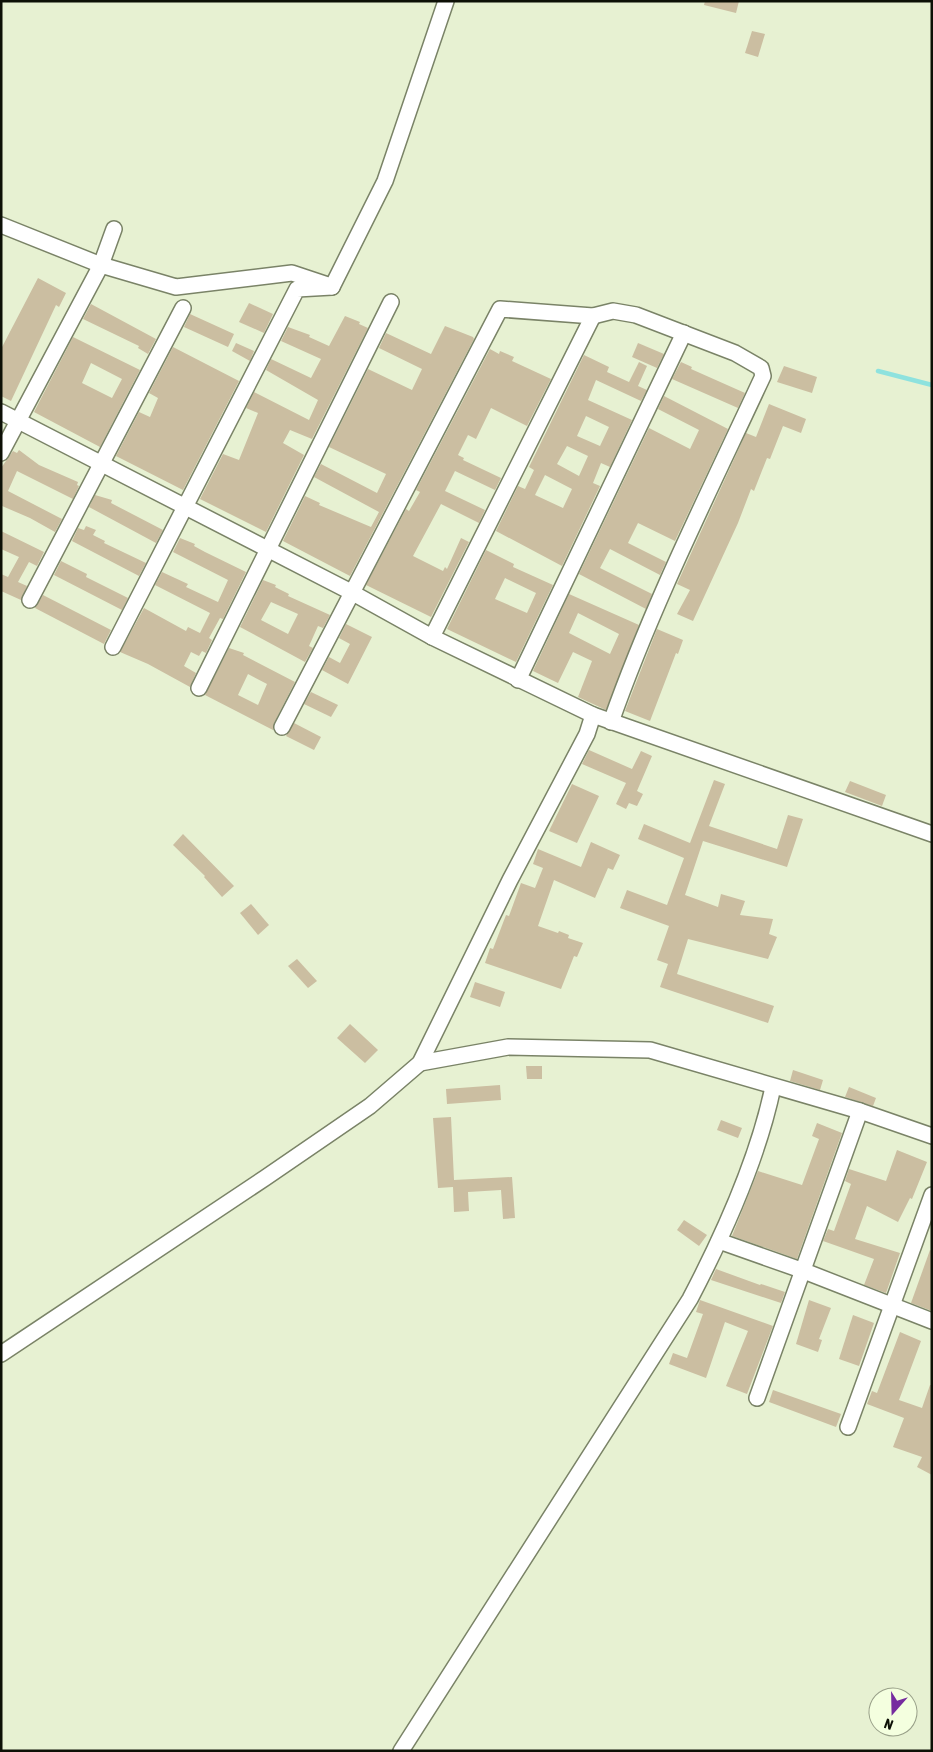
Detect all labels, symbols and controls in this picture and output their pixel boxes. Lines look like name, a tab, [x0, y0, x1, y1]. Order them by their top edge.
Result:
north arrow	[868, 1687, 918, 1737]
text: N	[882, 1715, 895, 1733]

